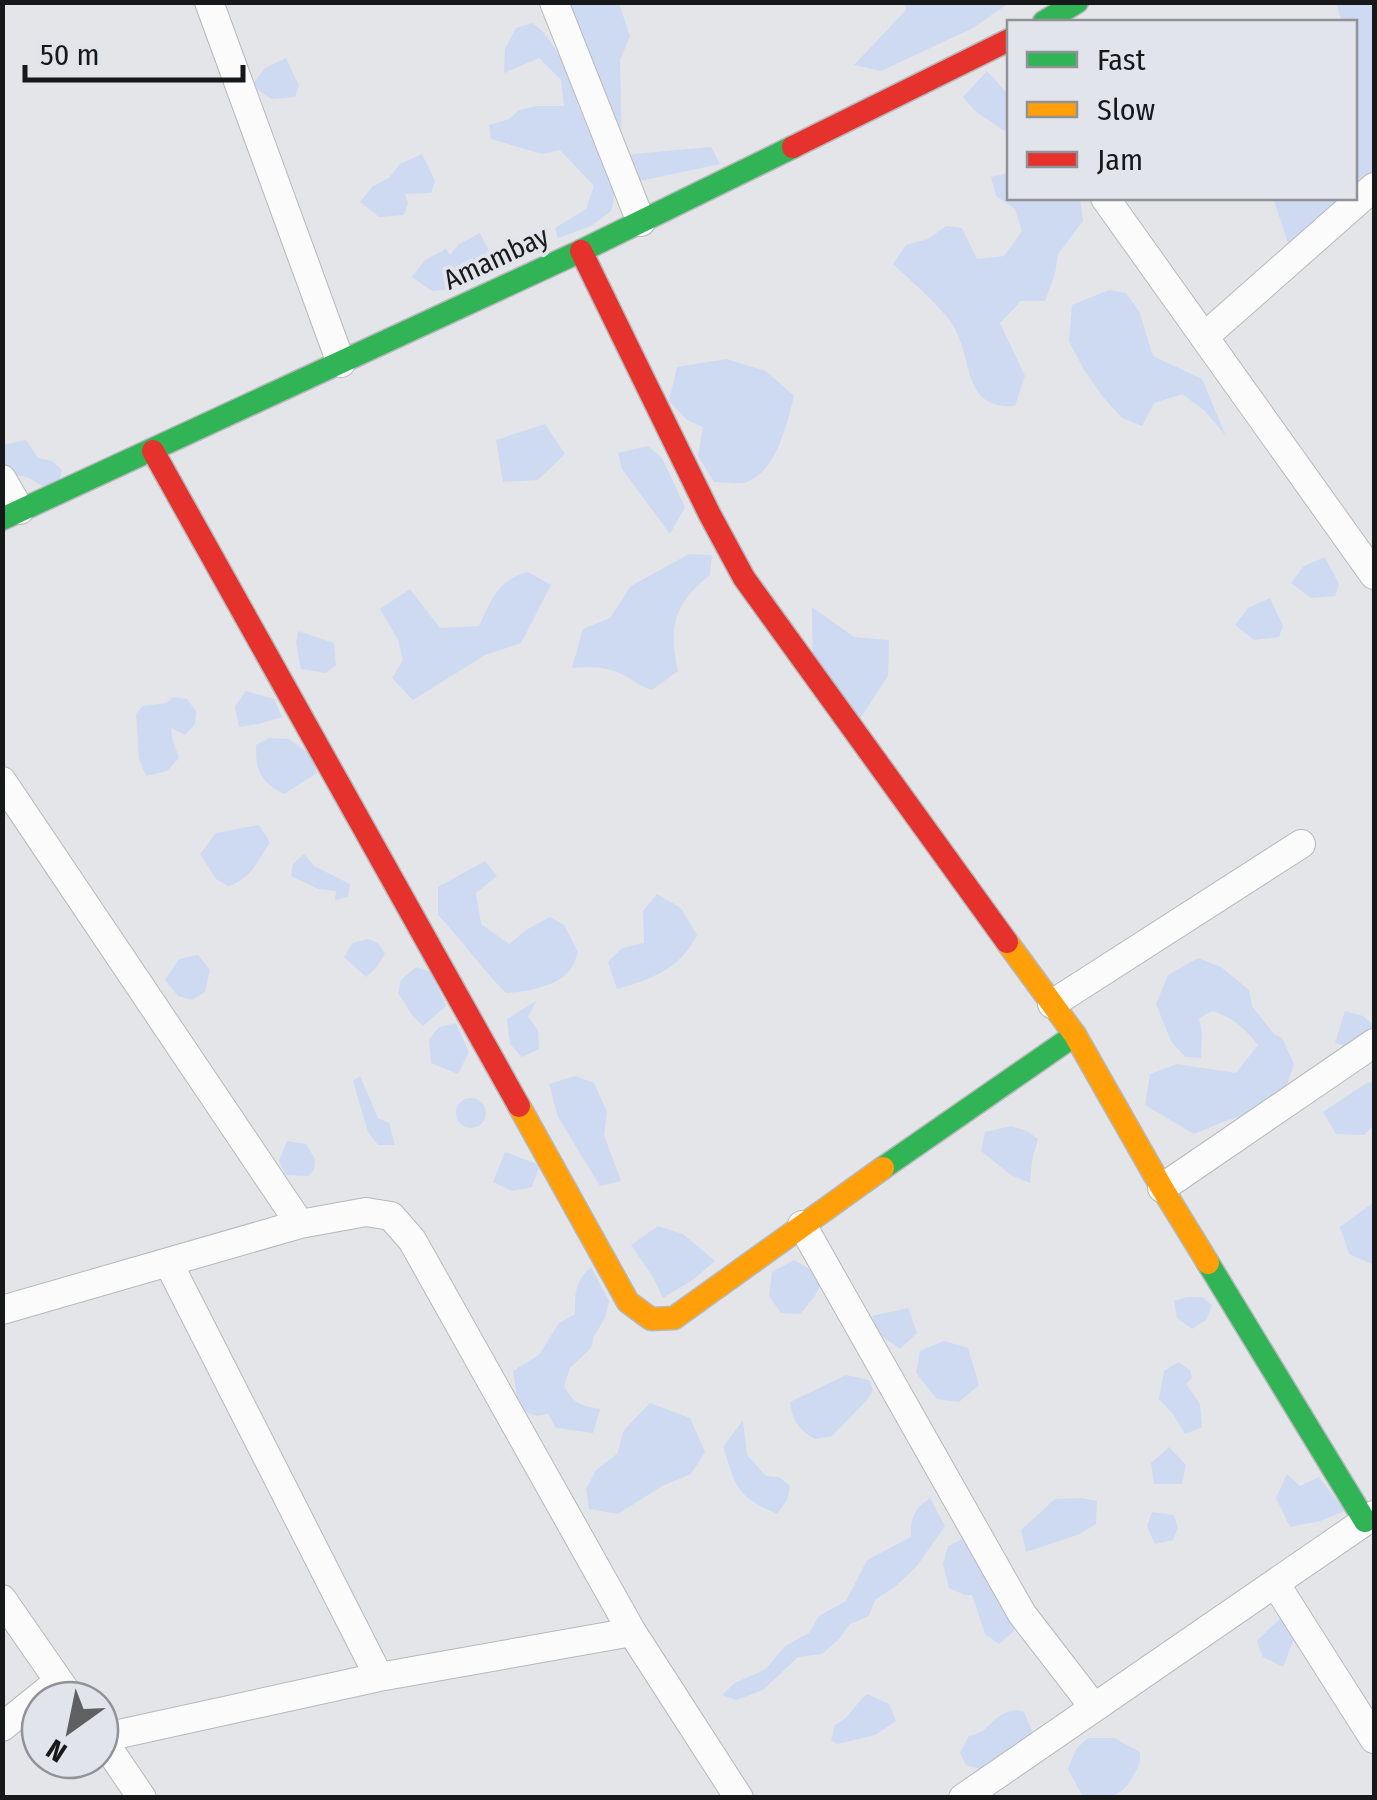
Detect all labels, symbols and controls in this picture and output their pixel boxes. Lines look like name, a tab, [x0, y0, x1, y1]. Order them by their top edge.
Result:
scale bar	[25, 20, 242, 82]
legend	[1007, 20, 1357, 200]
text: 50 m	[40, 37, 100, 73]
text: Fast	[1097, 42, 1146, 78]
text: Slow	[1097, 92, 1155, 128]
text: Jam	[1097, 142, 1143, 178]
street label: Amambay	[438, 219, 554, 297]
north arrow	[20, 1680, 120, 1780]
text: N	[41, 1732, 73, 1769]

